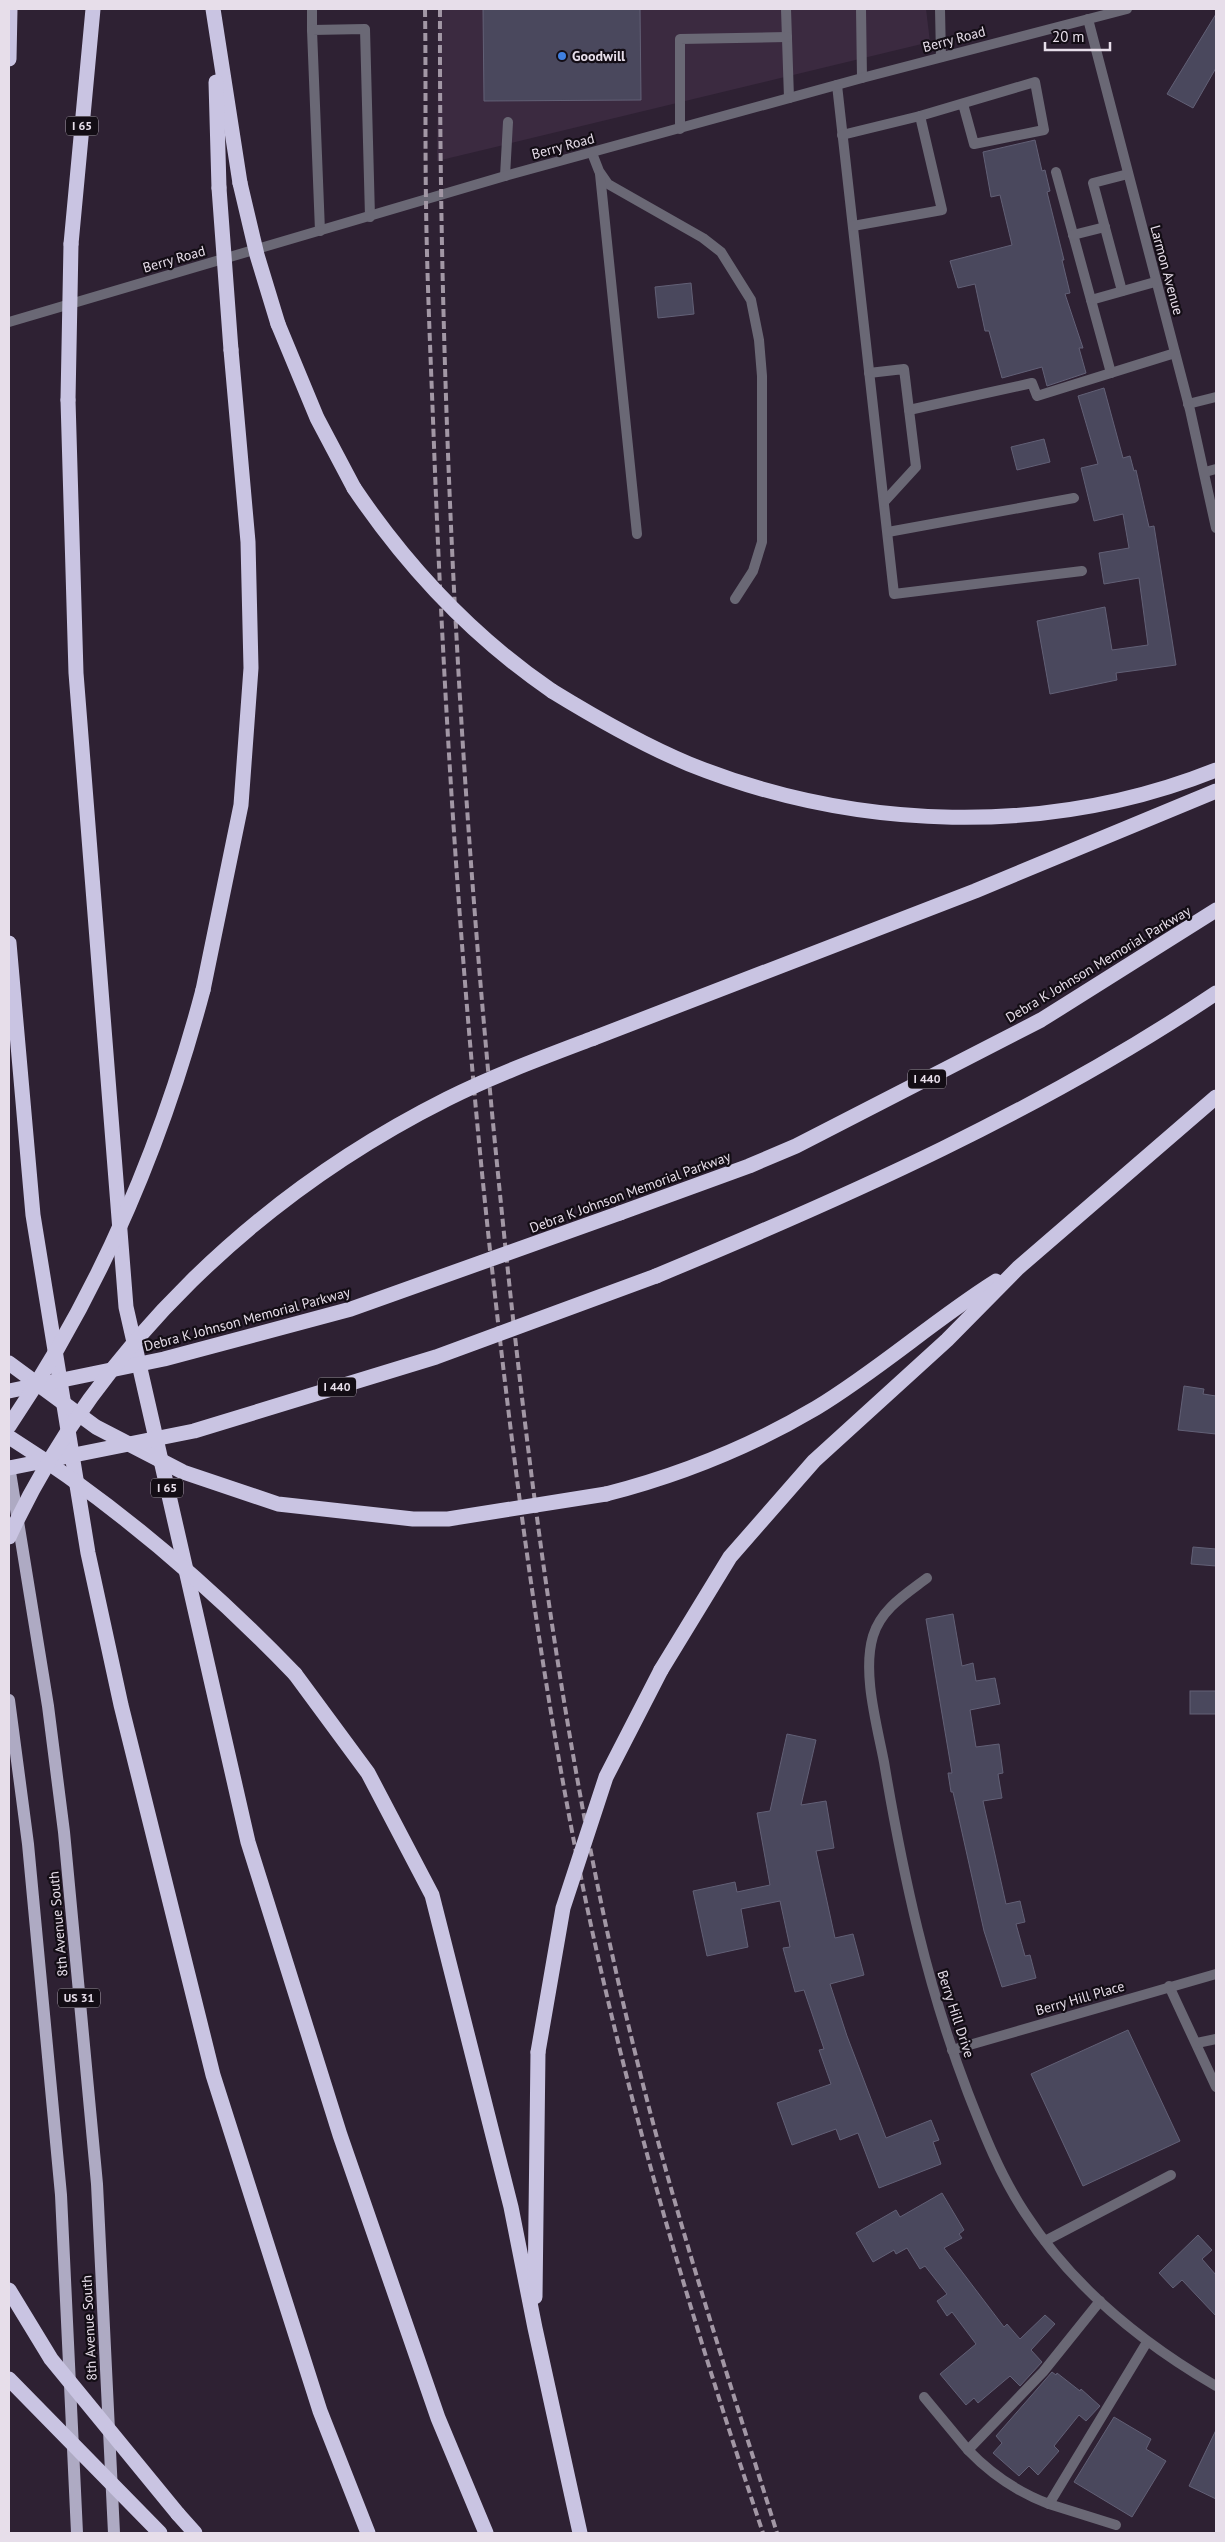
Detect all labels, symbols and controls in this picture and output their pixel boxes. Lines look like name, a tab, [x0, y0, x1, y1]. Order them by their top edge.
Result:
scale bar	[1045, 20, 1110, 52]
street label: Berry Road	[921, 22, 987, 56]
text: 20 m	[1052, 27, 1085, 46]
place label: Goodwill	[572, 47, 626, 65]
marker: Goodwill	[556, 50, 568, 62]
road number: I 65	[66, 116, 98, 136]
street label: Berry Road	[530, 129, 596, 163]
street label: Larmon Avenue	[1146, 223, 1188, 317]
street label: Berry Road	[141, 241, 207, 277]
street label: Debra K Johnson Memorial Parkway	[1002, 901, 1194, 1026]
road number: I 440	[908, 1070, 946, 1088]
street label: Debra K Johnson Memorial Parkway	[527, 1147, 733, 1237]
street label: Debra K Johnson Memorial Parkway	[142, 1283, 352, 1355]
road number: I 440	[318, 1378, 356, 1396]
road number: I 65	[151, 1479, 183, 1498]
street label: 8th Avenue South	[44, 1871, 72, 1977]
street label: Berry Hill Drive	[933, 1968, 979, 2060]
street label: Berry Hill Place	[1033, 1977, 1127, 2019]
road number: US 31	[58, 1989, 100, 2008]
street label: 8th Avenue South	[77, 2275, 101, 2381]

